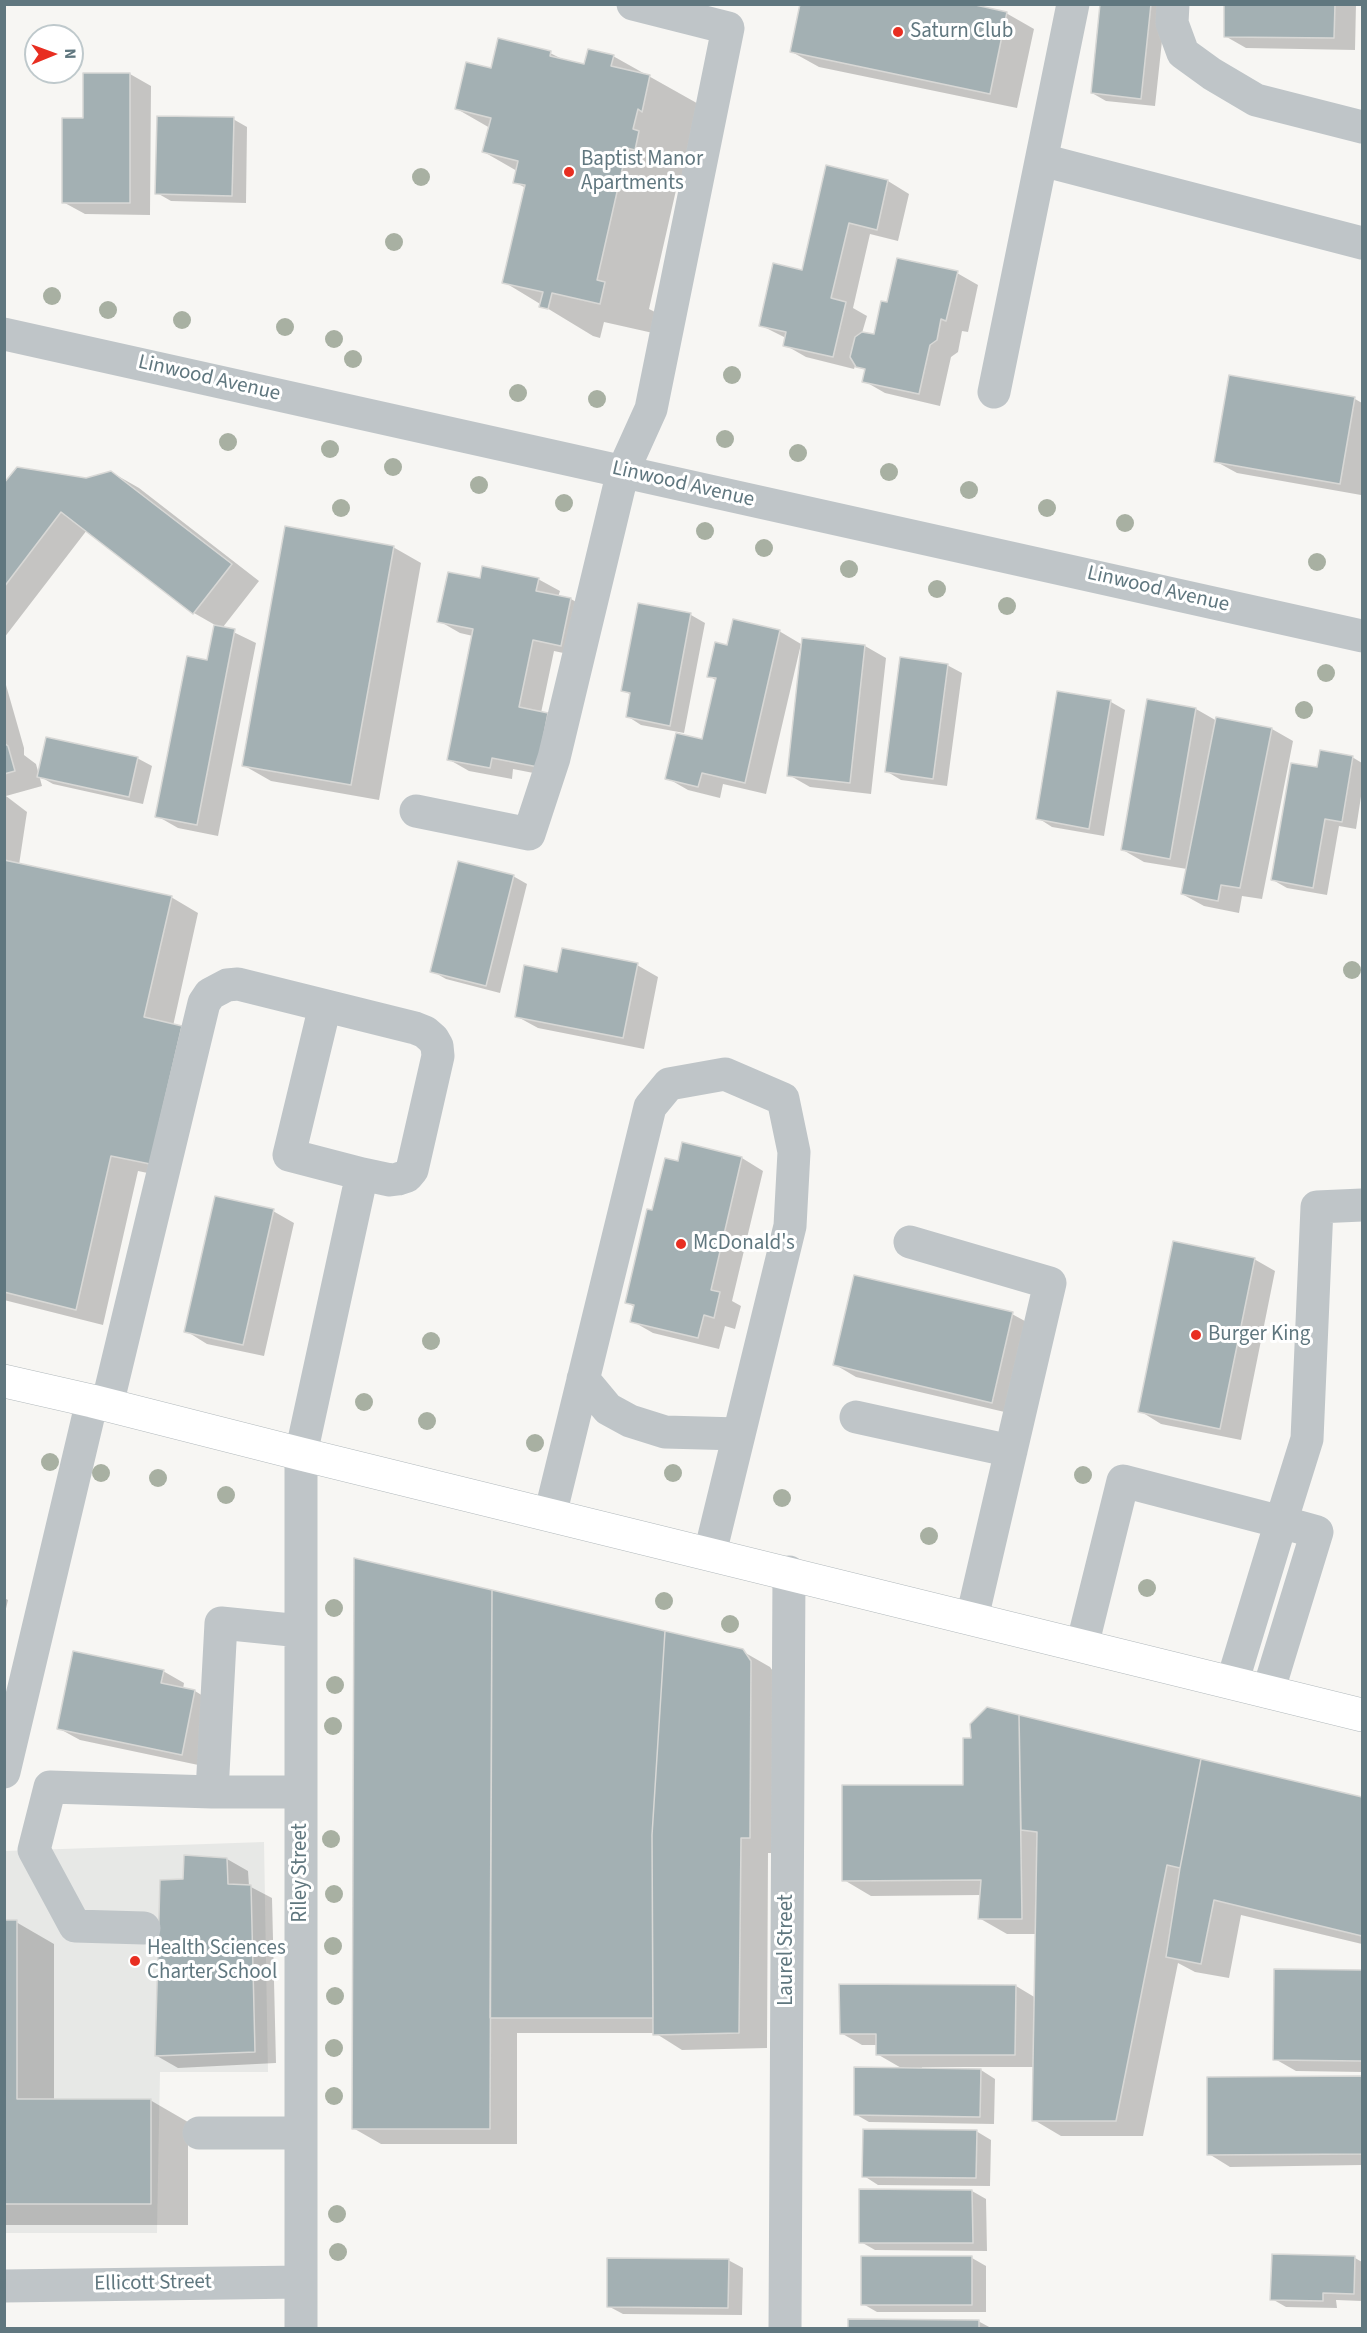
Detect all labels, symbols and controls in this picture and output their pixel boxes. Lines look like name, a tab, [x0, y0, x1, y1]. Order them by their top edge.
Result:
place label: Saturn Club	[910, 19, 1013, 45]
north arrow	[24, 24, 84, 84]
marker: Saturn Club	[891, 25, 905, 39]
text: N	[59, 48, 81, 59]
place label: Baptist Manor Apartments	[581, 147, 703, 197]
marker: Baptist Manor Apartments	[562, 165, 576, 179]
street label: Linwood Avenue	[135, 350, 283, 408]
street label: Linwood Avenue	[609, 456, 757, 514]
street label: Linwood Avenue	[1084, 561, 1232, 619]
place label: McDonald's	[693, 1231, 795, 1257]
marker: McDonald's	[674, 1237, 688, 1251]
place label: Burger King	[1208, 1322, 1310, 1348]
marker: Burger King	[1189, 1328, 1203, 1342]
street label: Riley Street	[288, 1823, 314, 1923]
street label: Laurel Street	[774, 1894, 800, 2006]
place label: Health Sciences Charter School	[147, 1936, 286, 1986]
marker: Health Sciences Charter School	[128, 1954, 142, 1968]
street label: Ellicott Street	[94, 2270, 212, 2298]

